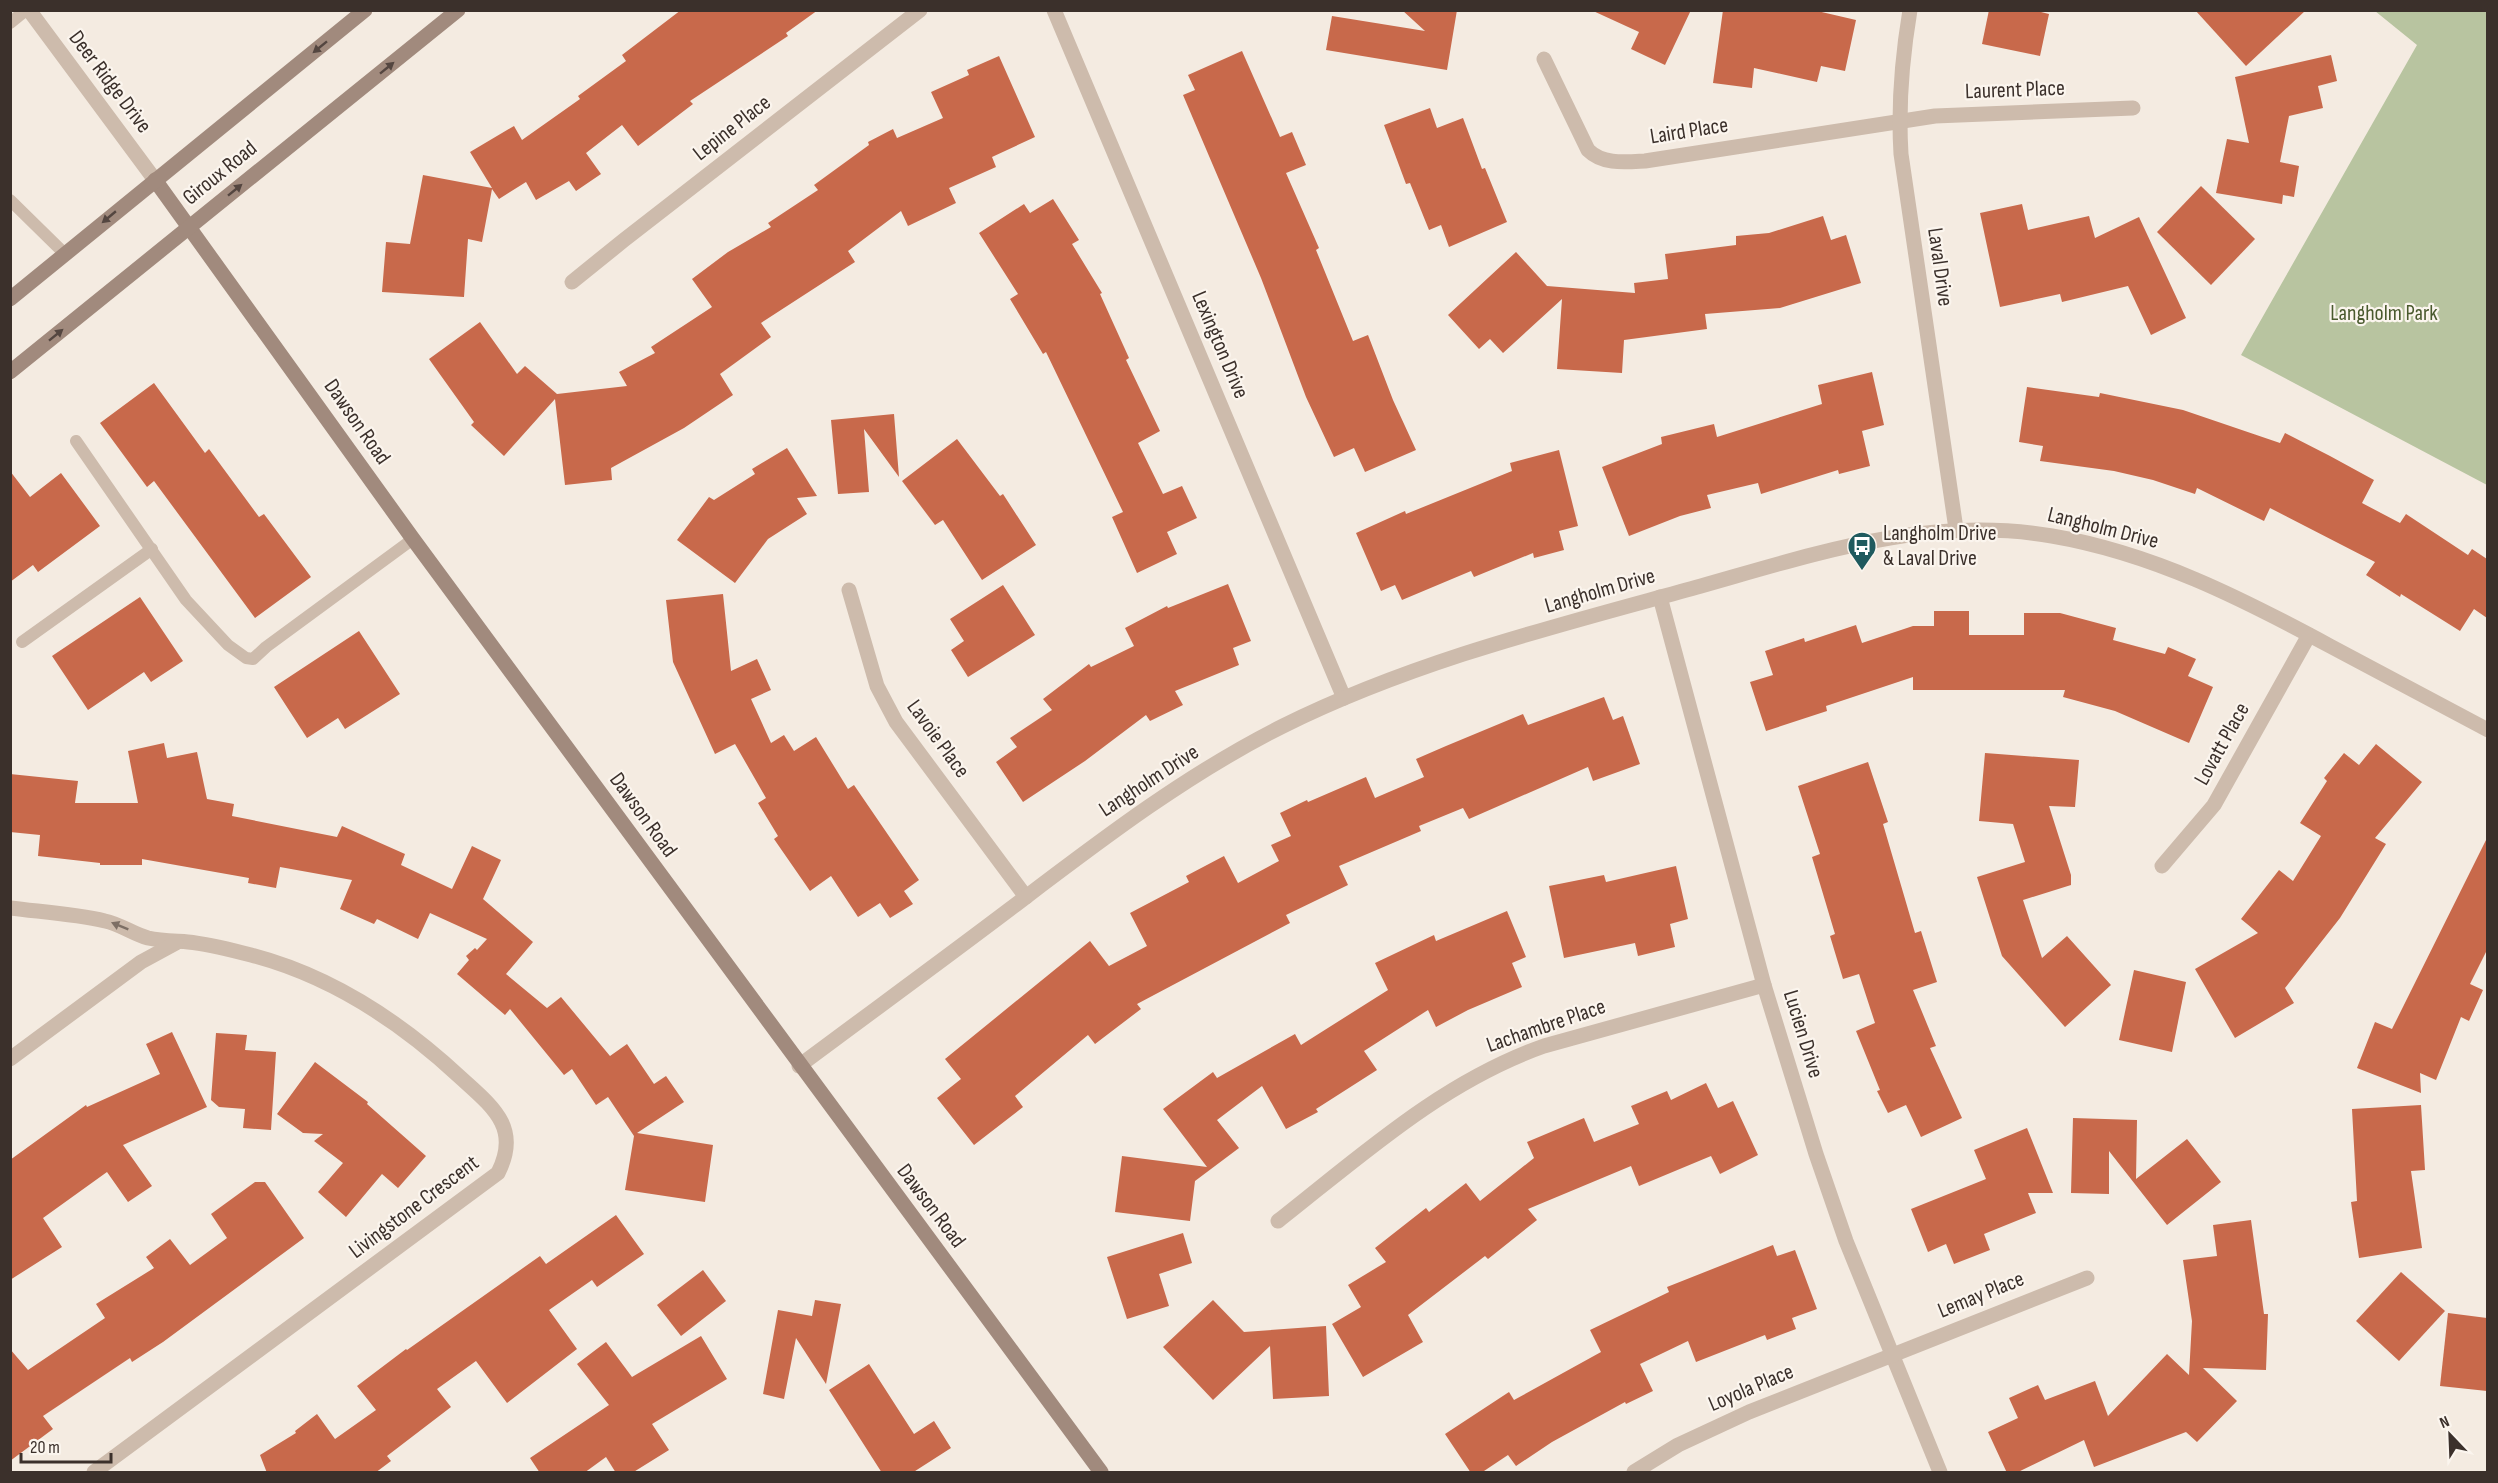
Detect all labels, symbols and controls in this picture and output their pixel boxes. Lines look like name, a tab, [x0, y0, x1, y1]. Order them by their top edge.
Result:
street label: Deer Ridge Drive	[63, 25, 157, 139]
one-way arrow	[312, 41, 328, 54]
one-way arrow	[379, 61, 395, 74]
street label: Laurent Place	[1965, 75, 2065, 105]
street label: Lepine Place	[688, 89, 776, 167]
street label: Laird Place	[1648, 112, 1730, 150]
street label: Giroux Road	[177, 135, 263, 211]
one-way arrow	[227, 183, 243, 196]
one-way arrow	[102, 210, 117, 223]
street label: Laval Drive	[1921, 226, 1959, 308]
street label: Lexington Drive	[1185, 287, 1255, 403]
park label: Langholm Park	[2330, 300, 2438, 327]
one-way arrow	[48, 328, 64, 341]
street label: Dawson Road	[318, 374, 396, 470]
street label: Langholm Drive	[2045, 501, 2161, 555]
place label: Langholm Drive & Laval Drive	[1883, 520, 1996, 572]
bus stop icon: Langholm Drive & Laval Drive	[1846, 530, 1878, 572]
street label: Langholm Drive	[1542, 562, 1658, 620]
street label: Lavoie Place	[901, 695, 975, 783]
street label: Lovatt Place	[2188, 698, 2256, 790]
street label: Langholm Drive	[1094, 739, 1204, 823]
street label: Dawson Road	[603, 767, 683, 863]
one-way arrow	[111, 921, 129, 931]
street label: Lucien Drive	[1777, 987, 1829, 1081]
street label: Lachambre Place	[1483, 993, 1609, 1059]
street label: Livingstone Crescent	[344, 1149, 484, 1265]
street label: Dawson Road	[891, 1159, 971, 1253]
street label: Lemay Place	[1934, 1266, 2028, 1324]
street label: Loyola Place	[1704, 1358, 1798, 1418]
north arrow	[2420, 1405, 2480, 1465]
text: N	[2437, 1412, 2452, 1433]
scale bar	[21, 1426, 111, 1464]
text: 20 m	[30, 1437, 60, 1458]

